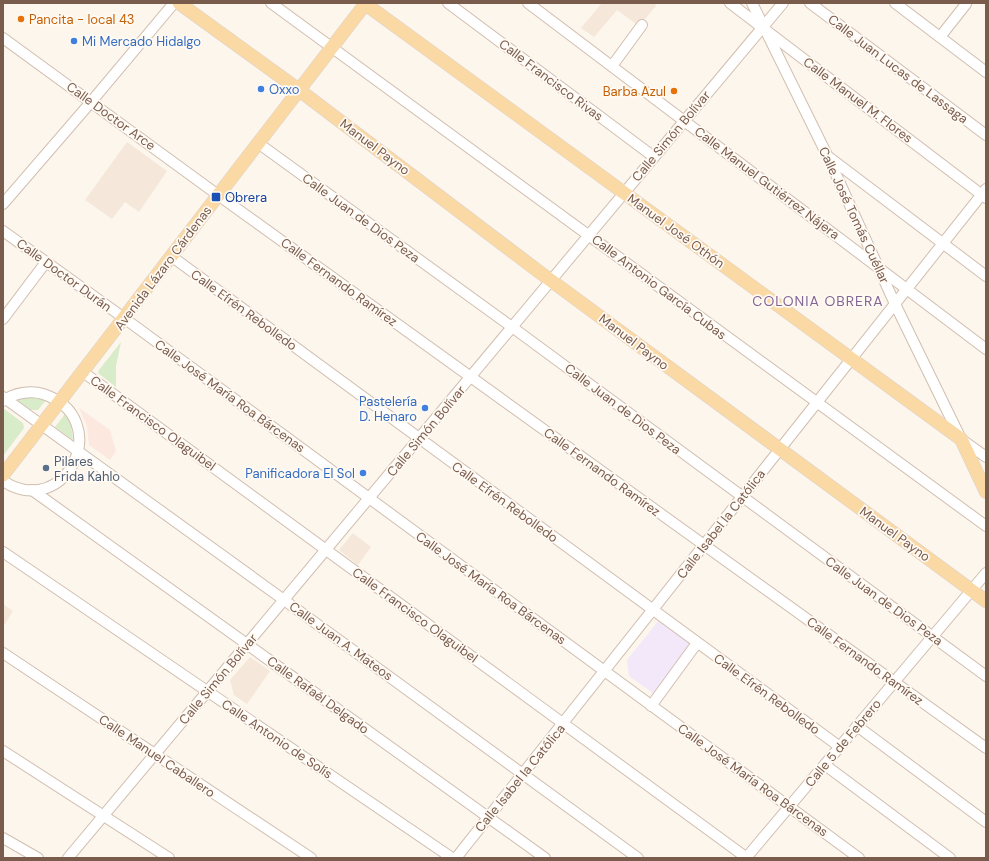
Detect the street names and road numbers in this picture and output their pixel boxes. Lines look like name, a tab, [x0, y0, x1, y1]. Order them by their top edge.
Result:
street label: Calle Juan Lucas de Lassaga	[825, 11, 971, 127]
street label: Calle Francisco Rivas	[496, 35, 606, 125]
street label: Calle Manuel M. Flores	[800, 53, 916, 147]
street label: Calle Doctor Arce	[63, 78, 159, 154]
street label: Calle Simón Bolívar	[628, 87, 714, 185]
street label: Manuel Payno	[337, 115, 414, 179]
street label: Calle Manuel Gutiérrez Nájera	[691, 123, 843, 243]
street label: Calle José Tomás Cuéllar	[815, 144, 893, 286]
street label: Calle Juan de Dios Peza	[299, 170, 423, 266]
street label: Manuel José Othón	[624, 190, 728, 272]
street label: Avenida Lázaro Cárdenas	[111, 202, 215, 334]
street label: Calle Antonio García Cubas	[588, 231, 730, 343]
street label: Calle Fernando Ramírez	[277, 234, 401, 330]
street label: Calle Doctor Durán	[13, 235, 115, 315]
street label: Calle Efrén Rebolledo	[188, 266, 301, 354]
street label: Manuel Payno	[596, 310, 673, 374]
street label: Calle José María Roa Bárcenas	[151, 336, 309, 456]
street label: Calle Juan de Dios Peza	[561, 360, 685, 458]
street label: Calle Francisco Olaguibel	[87, 372, 219, 474]
street label: Calle Simón Bolívar	[383, 382, 469, 480]
street label: Calle Fernando Ramírez	[540, 424, 664, 520]
street label: Calle Efrén Rebolledo	[449, 458, 562, 546]
street label: Calle Isabel la Católica	[673, 466, 769, 582]
street label: Manuel Payno	[856, 503, 934, 565]
street label: Calle José María Roa Bárcenas	[412, 528, 570, 648]
street label: Calle Juan de Dios Peza	[822, 553, 946, 649]
street label: Calle Francisco Olaguibel	[349, 564, 481, 666]
street label: Calle Juan A. Mateos	[286, 598, 396, 684]
street label: Calle Fernando Ramírez	[803, 613, 927, 709]
street label: Calle Simón Bolívar	[175, 630, 261, 728]
street label: Calle Efrén Rebolledo	[711, 650, 824, 738]
street label: Calle Rafaél Delgado	[264, 652, 373, 738]
street label: Calle 5 de Febrero	[801, 695, 885, 791]
street label: Calle Antonio de Solís	[218, 696, 336, 782]
street label: Calle Manuel Caballero	[96, 711, 219, 801]
street label: Calle Isabel la Católica	[471, 720, 569, 836]
street label: Calle José María Roa Bárcenas	[674, 720, 832, 840]

